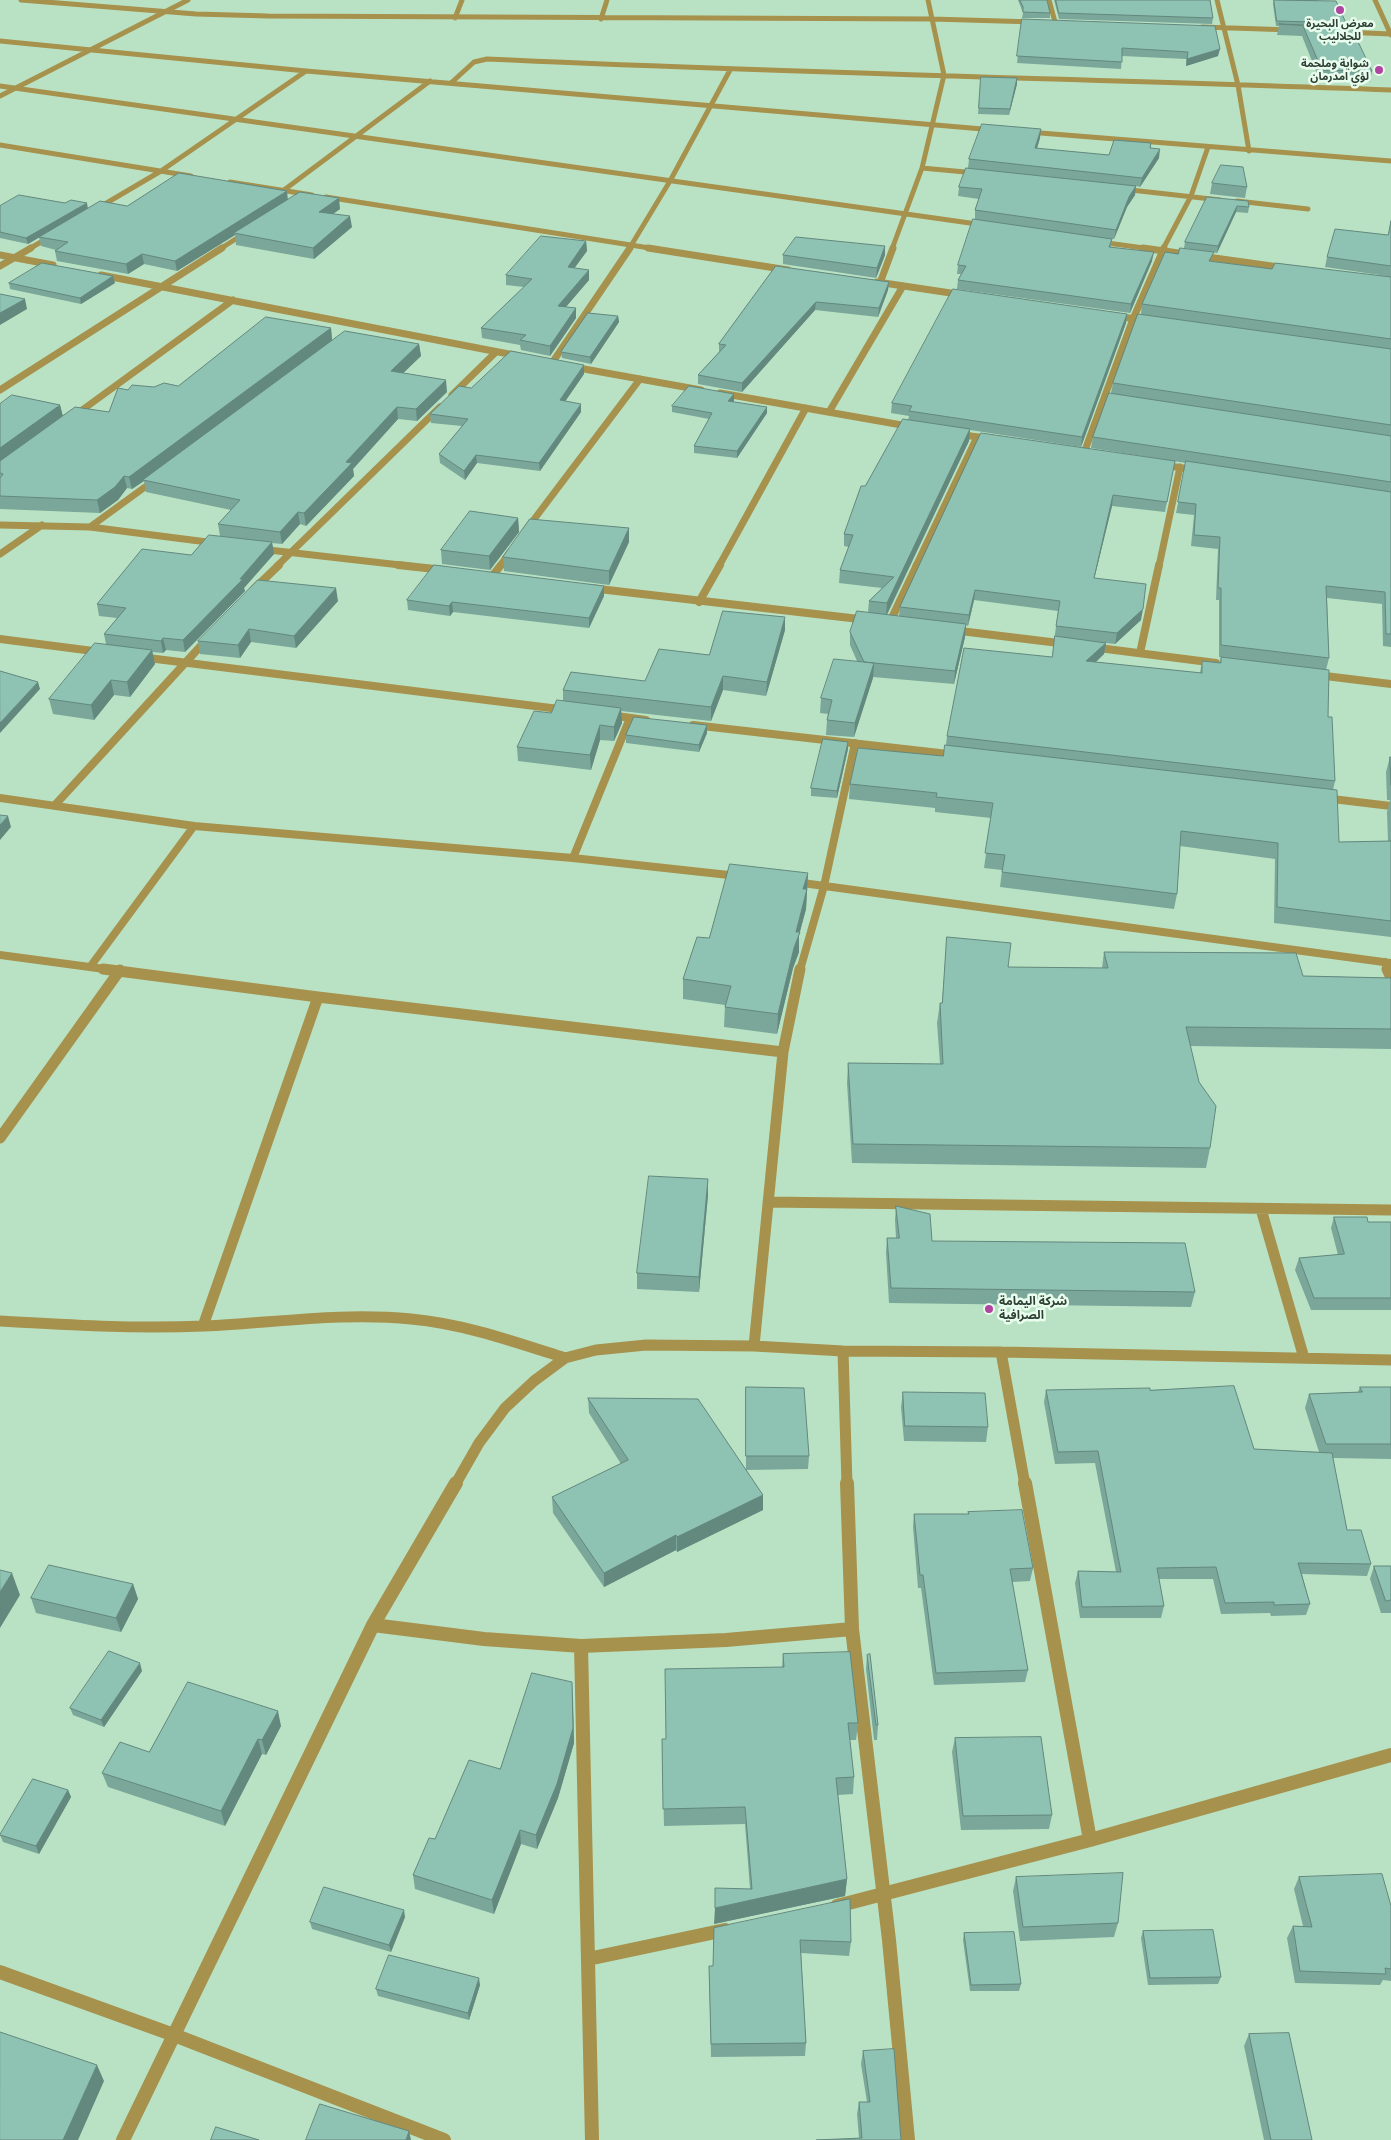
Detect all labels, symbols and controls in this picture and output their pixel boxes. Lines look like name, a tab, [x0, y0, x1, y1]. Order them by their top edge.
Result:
marker: معرض البحيرة للجلاليب	[1334, 4, 1346, 16]
place label: معرض البحيرة للجلاليب	[1306, 17, 1374, 43]
place label: شواية وملحمة لؤي امدرمان	[1301, 57, 1369, 83]
marker: شواية وملحمة لؤي امدرمان	[1373, 64, 1385, 76]
place label: شركة اليمامة الصرافية	[999, 1295, 1067, 1323]
marker: شركة اليمامة الصرافية	[983, 1303, 995, 1315]

